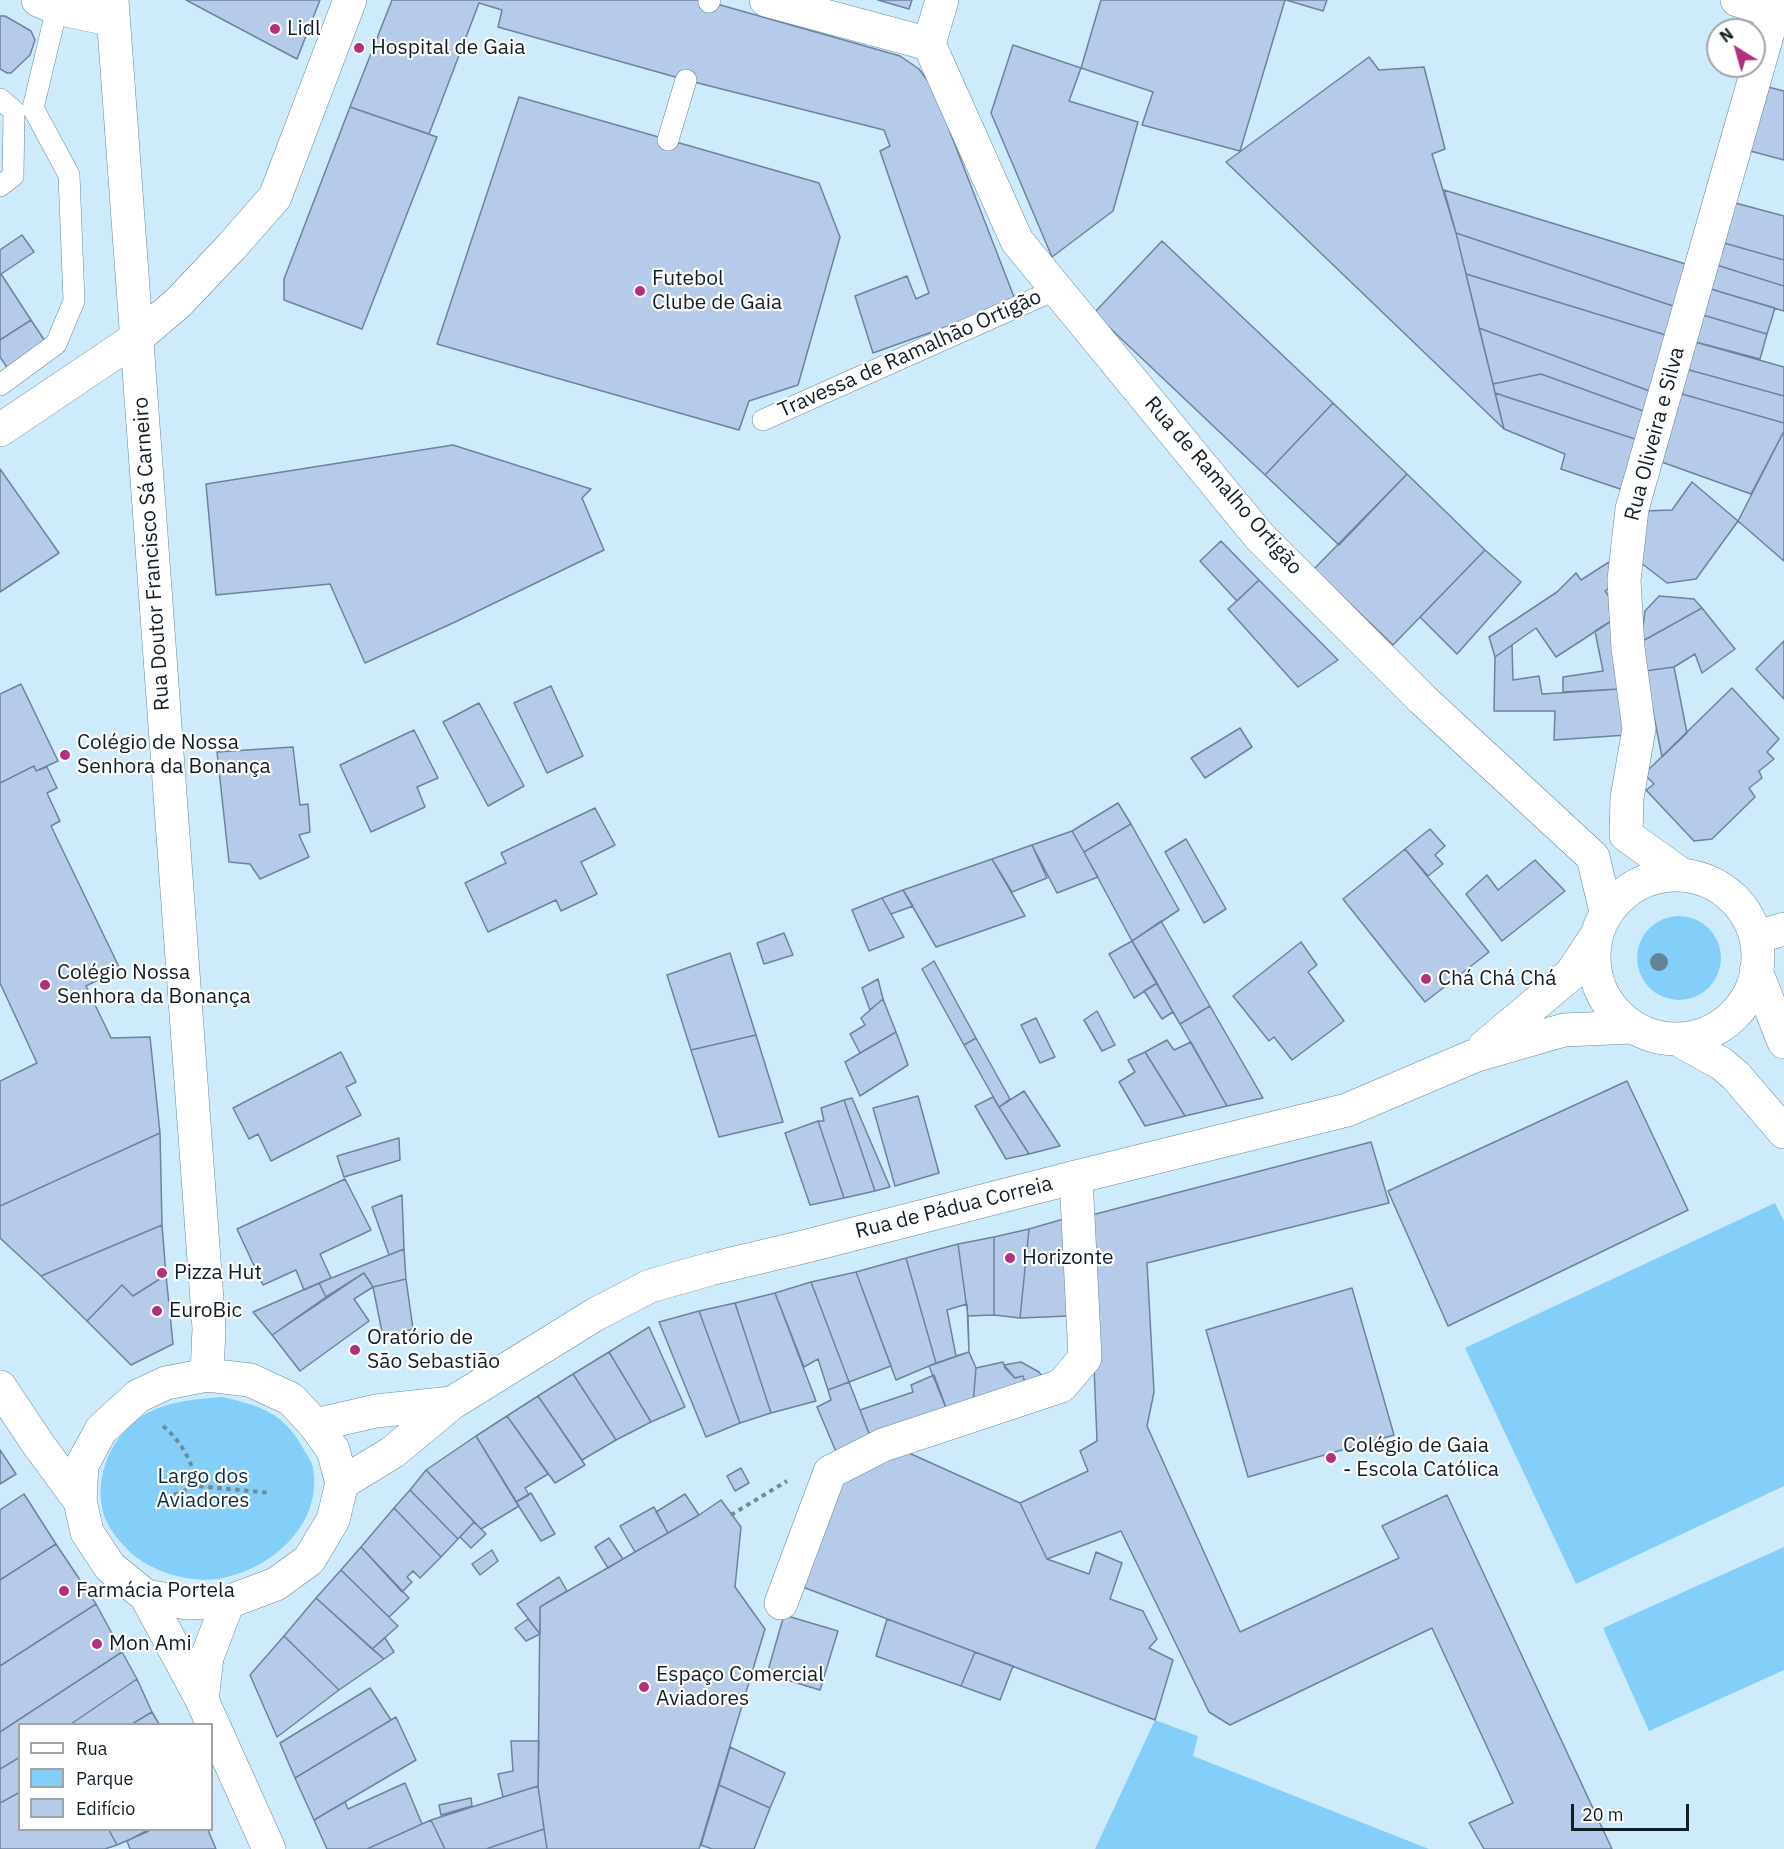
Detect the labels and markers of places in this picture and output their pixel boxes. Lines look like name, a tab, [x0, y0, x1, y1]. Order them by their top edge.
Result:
place label: Lidl	[287, 16, 321, 42]
marker: Lidl	[268, 22, 282, 36]
place label: Hospital de Gaia	[371, 35, 525, 61]
marker: Hospital de Gaia	[352, 41, 366, 55]
place label: Futebol Clube de Gaia	[652, 266, 782, 316]
marker: Futebol Clube de Gaia	[633, 284, 647, 298]
place label: Colégio de Nossa Senhora da Bonança	[77, 730, 271, 780]
marker: Colégio de Nossa Senhora da Bonança	[58, 748, 72, 762]
place label: Colégio Nossa Senhora da Bonança	[57, 960, 251, 1010]
place label: Chá Chá Chá	[1438, 966, 1556, 992]
marker: Chá Chá Chá	[1419, 972, 1433, 986]
marker: Colégio Nossa Senhora da Bonança	[38, 978, 52, 992]
place label: Horizonte	[1022, 1245, 1114, 1271]
marker: Horizonte	[1003, 1251, 1017, 1265]
place label: Pizza Hut	[174, 1260, 262, 1286]
marker: Pizza Hut	[155, 1266, 169, 1280]
place label: EuroBic	[169, 1298, 242, 1324]
marker: EuroBic	[150, 1304, 164, 1318]
place label: Oratório de São Sebastião	[367, 1325, 500, 1375]
marker: Oratório de São Sebastião	[348, 1343, 362, 1357]
place label: Colégio de Gaia - Escola Católica	[1343, 1433, 1499, 1483]
marker: Colégio de Gaia - Escola Católica	[1324, 1451, 1338, 1465]
place label: Farmácia Portela	[76, 1578, 235, 1604]
marker: Farmácia Portela	[57, 1584, 71, 1598]
place label: Mon Ami	[109, 1631, 192, 1657]
marker: Mon Ami	[90, 1637, 104, 1651]
place label: Espaço Comercial Aviadores	[656, 1662, 824, 1712]
marker: Espaço Comercial Aviadores	[637, 1680, 651, 1694]

